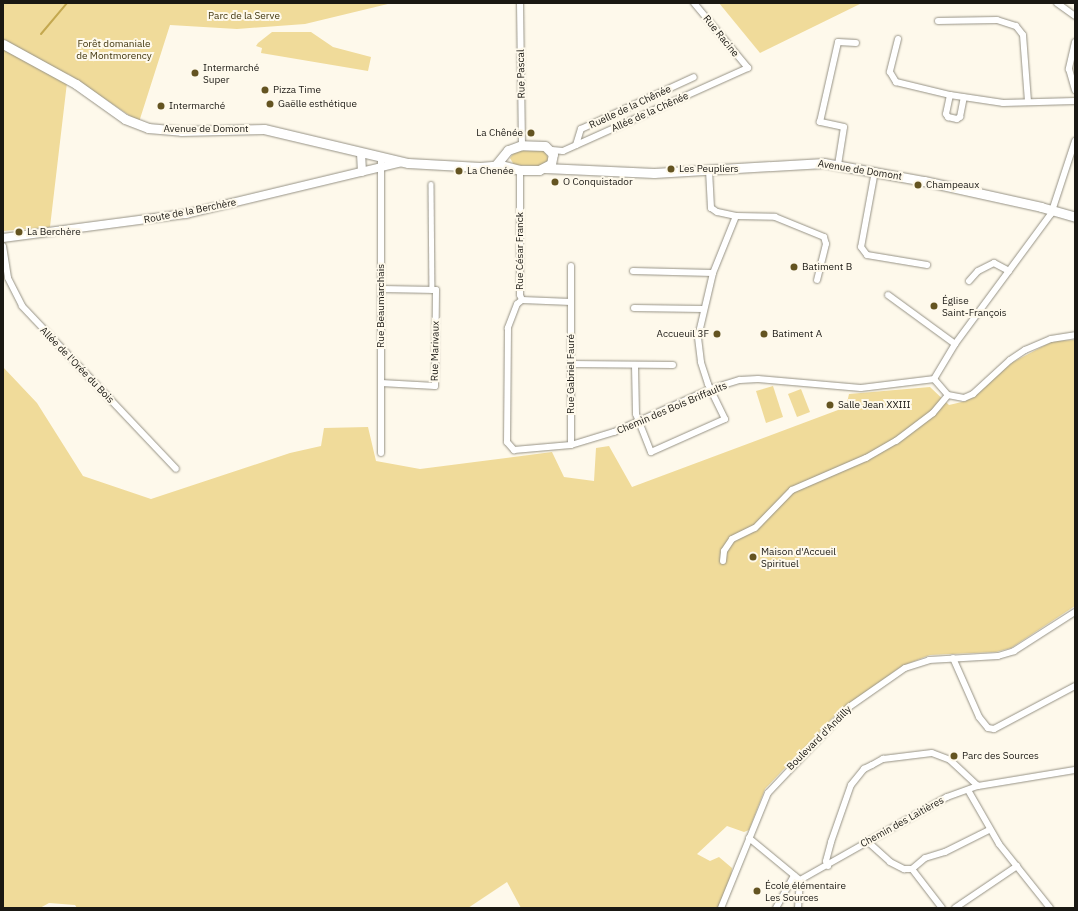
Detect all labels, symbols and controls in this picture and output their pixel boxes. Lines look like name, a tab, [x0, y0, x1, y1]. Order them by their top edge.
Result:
park label: Parc de la Serve	[208, 10, 280, 22]
street label: Rue Racine	[701, 13, 741, 59]
park label: Forêt domaniale de Montmorency	[76, 37, 152, 60]
street label: Rue Pascal	[515, 49, 527, 99]
place label: Intermarché Super	[203, 61, 259, 84]
marker: Intermarché Super	[190, 68, 200, 78]
street label: Ruelle de la Chênée	[587, 83, 673, 131]
place label: Pizza Time	[273, 84, 321, 96]
marker: Pizza Time	[260, 85, 270, 95]
street label: Allée de la Chênée	[610, 90, 690, 134]
place label: Gaëlle esthétique	[278, 98, 357, 110]
marker: Gaëlle esthétique	[265, 99, 275, 109]
place label: Intermarché	[169, 100, 225, 112]
marker: Intermarché	[156, 101, 166, 111]
street label: Avenue de Domont	[163, 123, 249, 135]
place label: La Chênée	[476, 127, 523, 139]
marker: La Chênée	[526, 128, 536, 138]
street label: Avenue de Domont	[817, 157, 903, 183]
place label: Les Peupliers	[679, 163, 739, 175]
marker: Les Peupliers	[666, 164, 676, 174]
place label: La Chenée	[467, 165, 514, 177]
marker: La Chenée	[454, 166, 464, 176]
place label: O Conquistador	[563, 176, 633, 188]
marker: O Conquistador	[550, 177, 560, 187]
place label: Champeaux	[926, 179, 979, 191]
marker: Champeaux	[913, 180, 923, 190]
street label: Route de la Berchère	[143, 196, 237, 226]
street label: Rue César Franck	[514, 212, 526, 290]
place label: La Berchère	[27, 226, 81, 238]
marker: La Berchère	[14, 227, 24, 237]
place label: Batiment B	[802, 261, 852, 273]
marker: Batiment B	[789, 262, 799, 272]
street label: Rue Beaumarchais	[375, 264, 387, 348]
place label: Église Saint-François	[942, 294, 1007, 318]
marker: Église Saint-François	[929, 301, 939, 311]
street label: Rue Marivaux	[428, 321, 442, 381]
street label: Allée de l'Orée du Bois	[38, 324, 116, 406]
place label: Accueuil 3F	[657, 328, 709, 340]
place label: Batiment A	[772, 328, 822, 340]
marker: Accueuil 3F	[712, 329, 722, 339]
marker: Batiment A	[759, 329, 769, 339]
street label: Rue Gabriel Fauré	[565, 334, 577, 414]
street label: Chemin des Bois Briffaults	[615, 379, 729, 437]
place label: Salle Jean XXIII	[838, 399, 911, 411]
marker: Salle Jean XXIII	[825, 400, 835, 410]
place label: Maison d'Accueil Spirituel	[761, 545, 836, 568]
marker: Maison d'Accueil Spirituel	[748, 552, 758, 562]
street label: Boulevard d'Andilly	[784, 703, 854, 773]
place label: Parc des Sources	[962, 750, 1039, 762]
marker: Parc des Sources	[949, 751, 959, 761]
street label: Chemin des Laitières	[858, 794, 946, 850]
place label: École élémentaire Les Sources	[765, 879, 846, 902]
marker: École élémentaire Les Sources	[752, 886, 762, 896]

